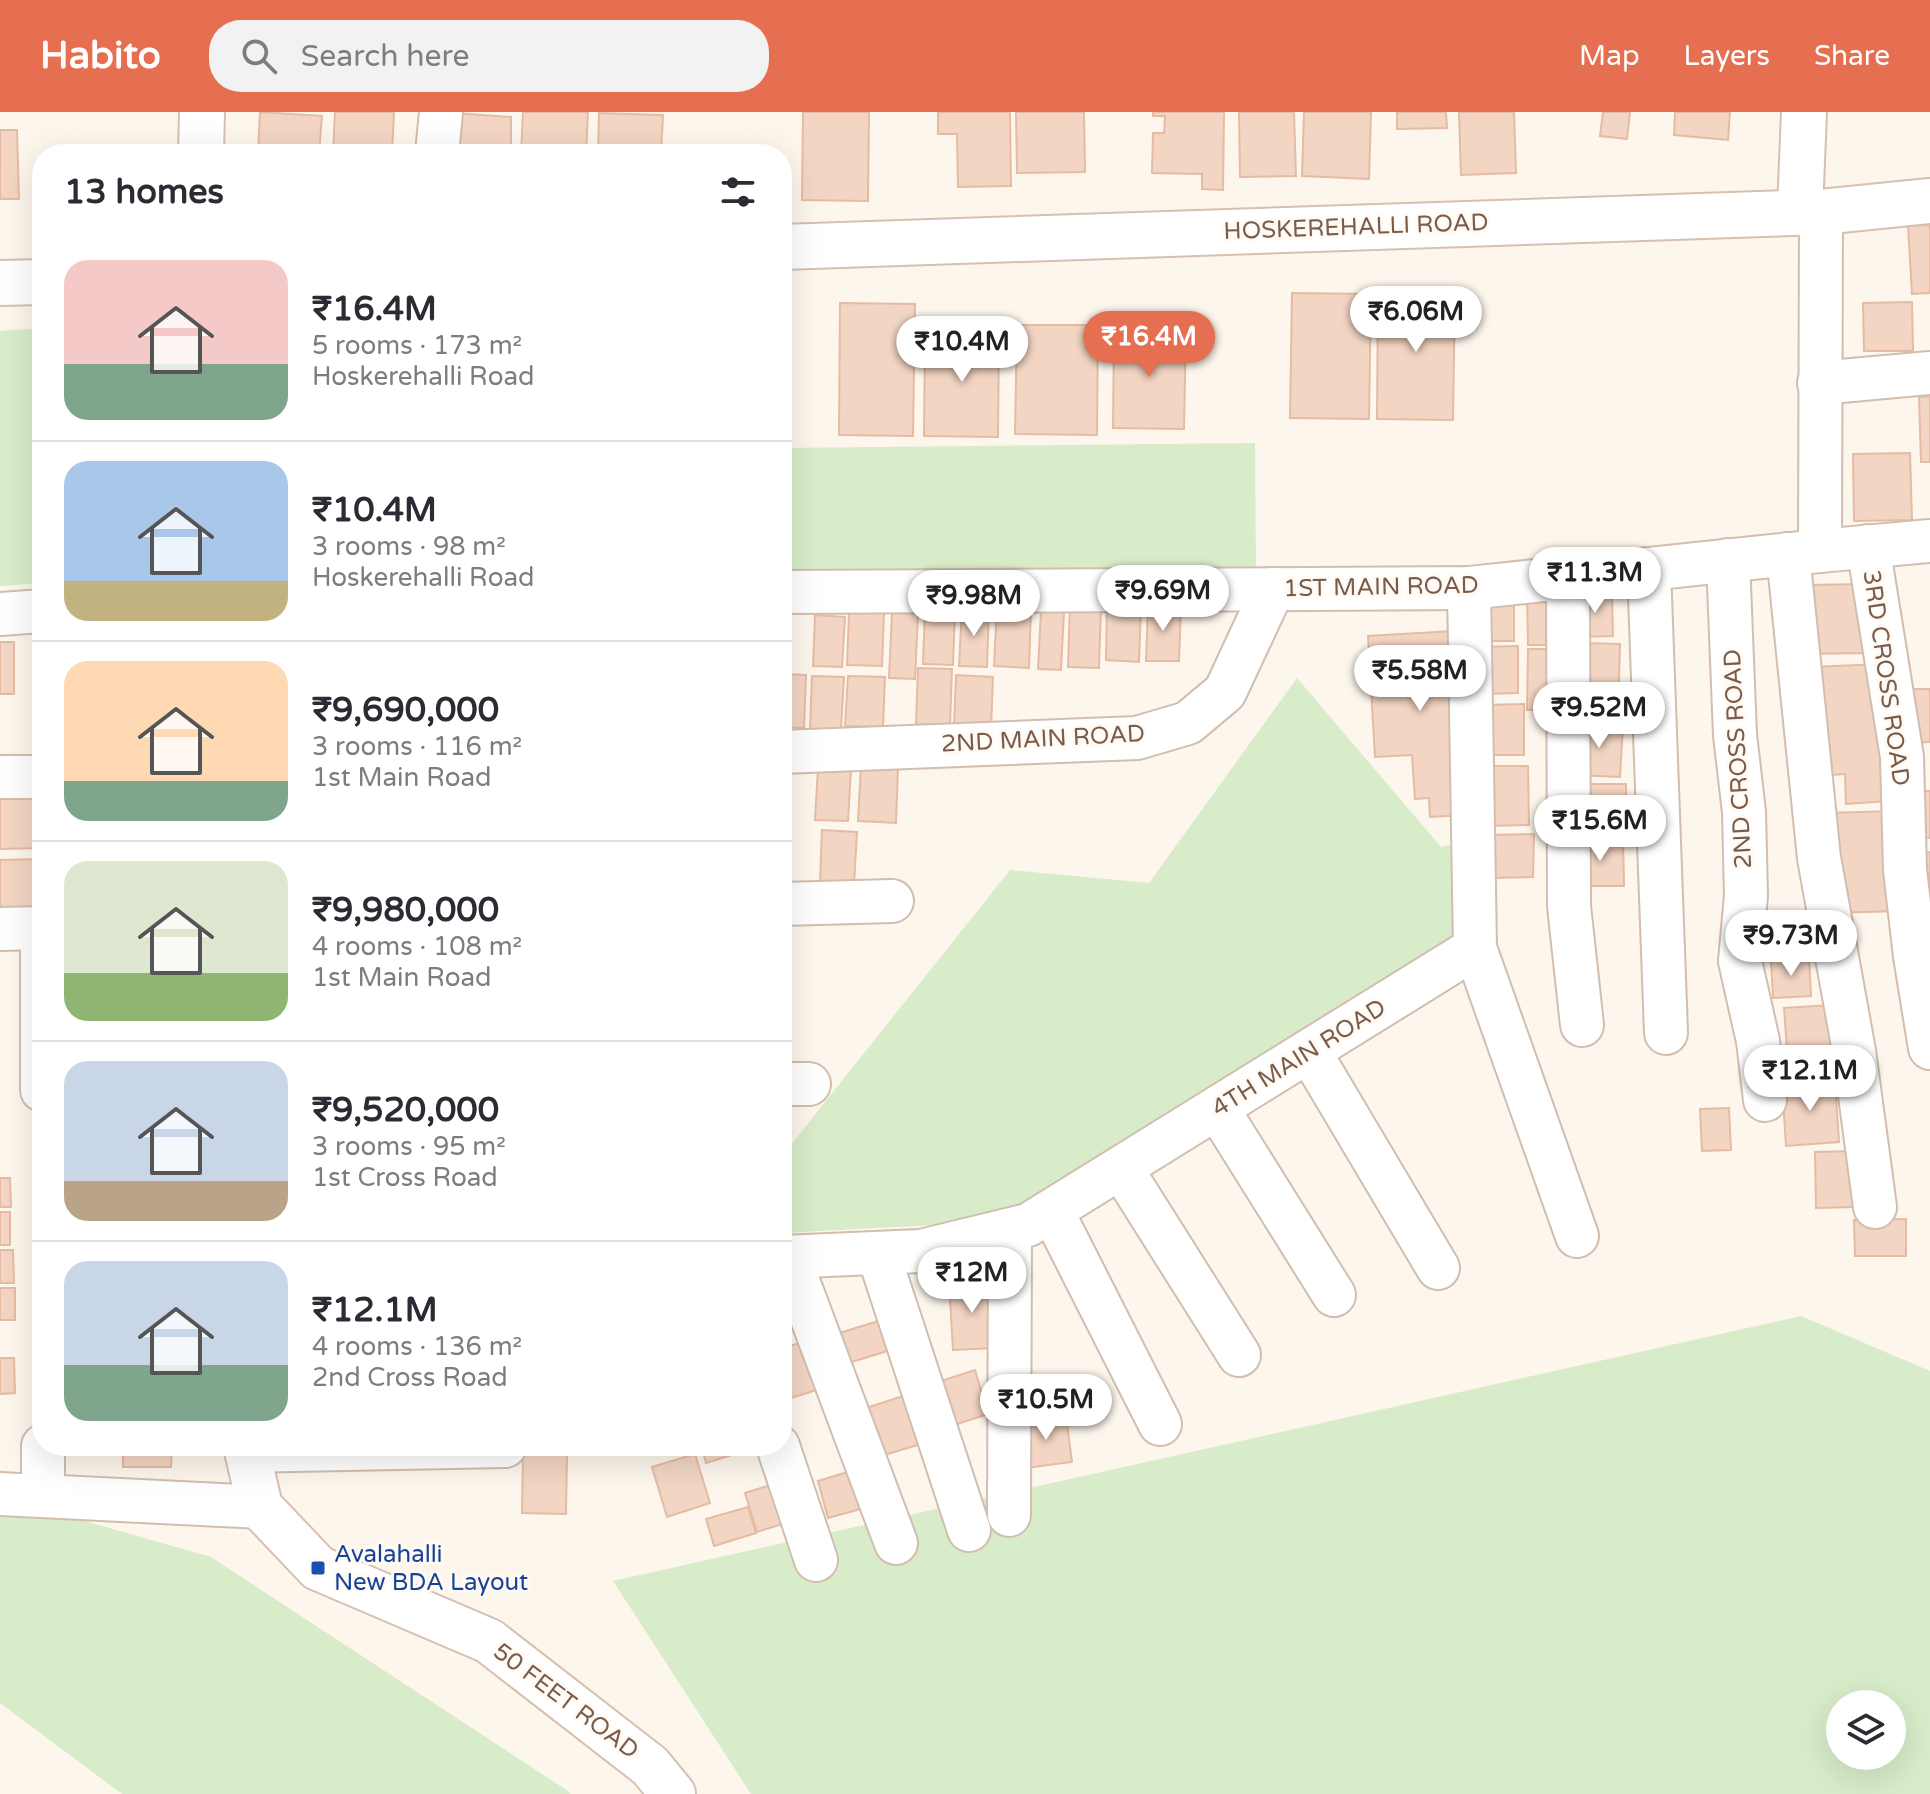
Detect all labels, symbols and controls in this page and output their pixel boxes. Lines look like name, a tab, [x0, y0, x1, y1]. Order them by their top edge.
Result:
search box	[209, 20, 769, 92]
text: Habito	[40, 33, 161, 79]
icon: search	[237, 34, 281, 78]
text: Search here	[301, 38, 470, 75]
text: Map	[1579, 39, 1640, 73]
text: Layers	[1684, 39, 1770, 73]
text: Share	[1814, 39, 1890, 73]
icon: filters	[716, 170, 760, 214]
text: 13 homes	[64, 172, 224, 213]
street label: HOSKEREHALLI ROAD	[1223, 208, 1489, 246]
pin: ₹6.06M	[1351, 286, 1481, 354]
text: ₹16.4M	[312, 289, 437, 330]
icon: home	[128, 292, 224, 388]
text: ₹6.06M	[1368, 296, 1464, 327]
pin: ₹16.4M	[1084, 311, 1214, 379]
pin: ₹10.4M	[897, 316, 1027, 384]
text: ₹16.4M	[1101, 321, 1197, 352]
text: ₹10.4M	[914, 326, 1010, 357]
text: 5 rooms · 173 m²	[312, 330, 522, 361]
text: Hoskerehalli Road	[312, 361, 534, 392]
text: ₹10.4M	[312, 490, 437, 531]
icon: home	[128, 493, 224, 589]
text: 3 rooms · 98 m²	[312, 531, 506, 562]
pin: ₹11.3M	[1530, 547, 1660, 615]
text: ₹11.3M	[1547, 557, 1643, 588]
text: Hoskerehalli Road	[312, 562, 534, 593]
pin: ₹9.69M	[1098, 565, 1228, 633]
street label: 3RD CROSS ROAD	[1856, 568, 1916, 788]
pin: ₹9.98M	[909, 570, 1039, 638]
street label: 1ST MAIN ROAD	[1283, 571, 1479, 603]
text: ₹9.69M	[1115, 575, 1211, 606]
text: ₹9.98M	[926, 580, 1022, 611]
pin: ₹5.58M	[1355, 645, 1485, 713]
street label: 2ND CROSS ROAD	[1718, 648, 1758, 870]
text: ₹5.58M	[1372, 655, 1468, 686]
pin: ₹9.52M	[1534, 682, 1664, 750]
text: ₹9,690,000	[312, 690, 499, 731]
text: ₹9.52M	[1551, 692, 1647, 723]
icon: home	[128, 693, 224, 789]
street label: 2ND MAIN ROAD	[940, 719, 1146, 759]
text: 3 rooms · 116 m²	[312, 731, 522, 762]
text: 1st Main Road	[312, 762, 492, 793]
pin: ₹15.6M	[1535, 795, 1665, 863]
text: ₹15.6M	[1552, 805, 1648, 836]
text: ₹9,980,000	[312, 890, 499, 931]
icon: home	[128, 893, 224, 989]
pin: ₹9.73M	[1726, 910, 1856, 978]
text: ₹9.73M	[1743, 920, 1839, 951]
text: 4 rooms · 108 m²	[312, 931, 522, 962]
text: 1st Main Road	[312, 962, 492, 993]
street label: 4TH MAIN ROAD	[1207, 993, 1391, 1123]
pin: ₹12.1M	[1745, 1045, 1875, 1113]
text: ₹12.1M	[1762, 1055, 1858, 1086]
text: ₹9,520,000	[312, 1090, 499, 1131]
icon: home	[128, 1093, 224, 1189]
text: 3 rooms · 95 m²	[312, 1131, 506, 1162]
text: 1st Cross Road	[312, 1162, 498, 1193]
pin: ₹12M	[925, 1247, 1019, 1315]
text: ₹12M	[936, 1257, 1008, 1288]
text: ₹12.1M	[312, 1290, 438, 1331]
icon: home	[128, 1293, 224, 1389]
text: 4 rooms · 136 m²	[312, 1331, 522, 1362]
text: 2nd Cross Road	[312, 1362, 508, 1393]
pin: ₹10.5M	[981, 1374, 1111, 1442]
text: ₹10.5M	[998, 1384, 1094, 1415]
place label: Avalahalli New BDA Layout	[334, 1540, 528, 1597]
marker: Avalahalli New BDA Layout	[309, 1559, 327, 1577]
street label: 50 FEET ROAD	[488, 1637, 644, 1765]
map controls	[1826, 1690, 1906, 1770]
button: layers	[1826, 1690, 1906, 1770]

